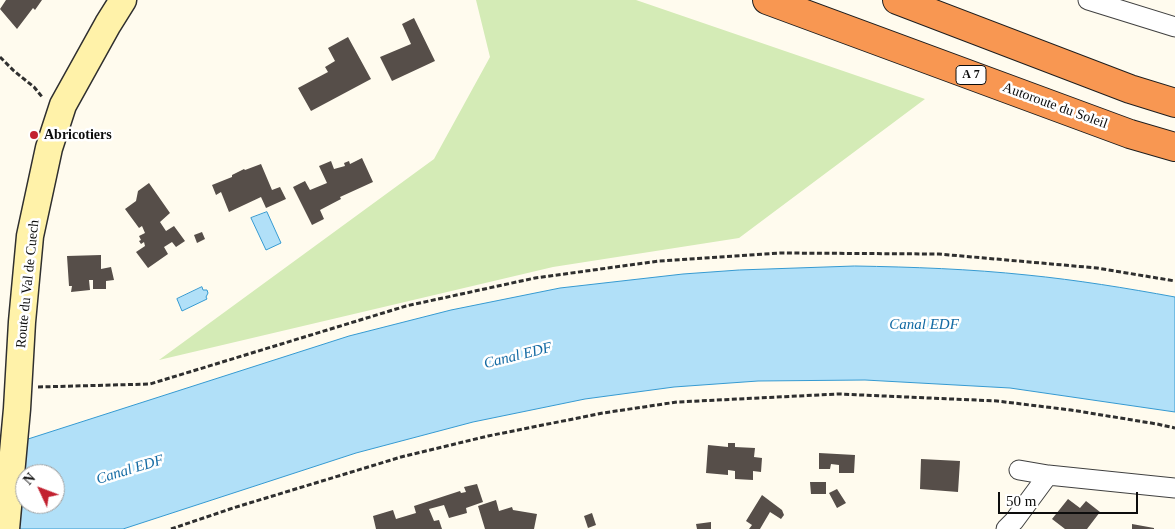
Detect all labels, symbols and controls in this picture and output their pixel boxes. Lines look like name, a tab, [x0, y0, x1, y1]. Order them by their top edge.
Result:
road number: A 7	[956, 66, 986, 84]
street label: Autoroute du Soleil	[1000, 79, 1110, 133]
place label: Abricotiers	[44, 127, 112, 143]
marker: Abricotiers	[28, 129, 40, 141]
street label: Route du Val de Cuech	[13, 219, 43, 349]
water label: Canal EDF	[889, 316, 959, 334]
water label: Canal EDF	[482, 339, 554, 373]
water label: Canal EDF	[94, 451, 166, 489]
north arrow	[15, 464, 65, 514]
text: N	[20, 470, 38, 488]
scale bar	[1000, 482, 1140, 514]
text: 50 m	[1006, 493, 1036, 509]

